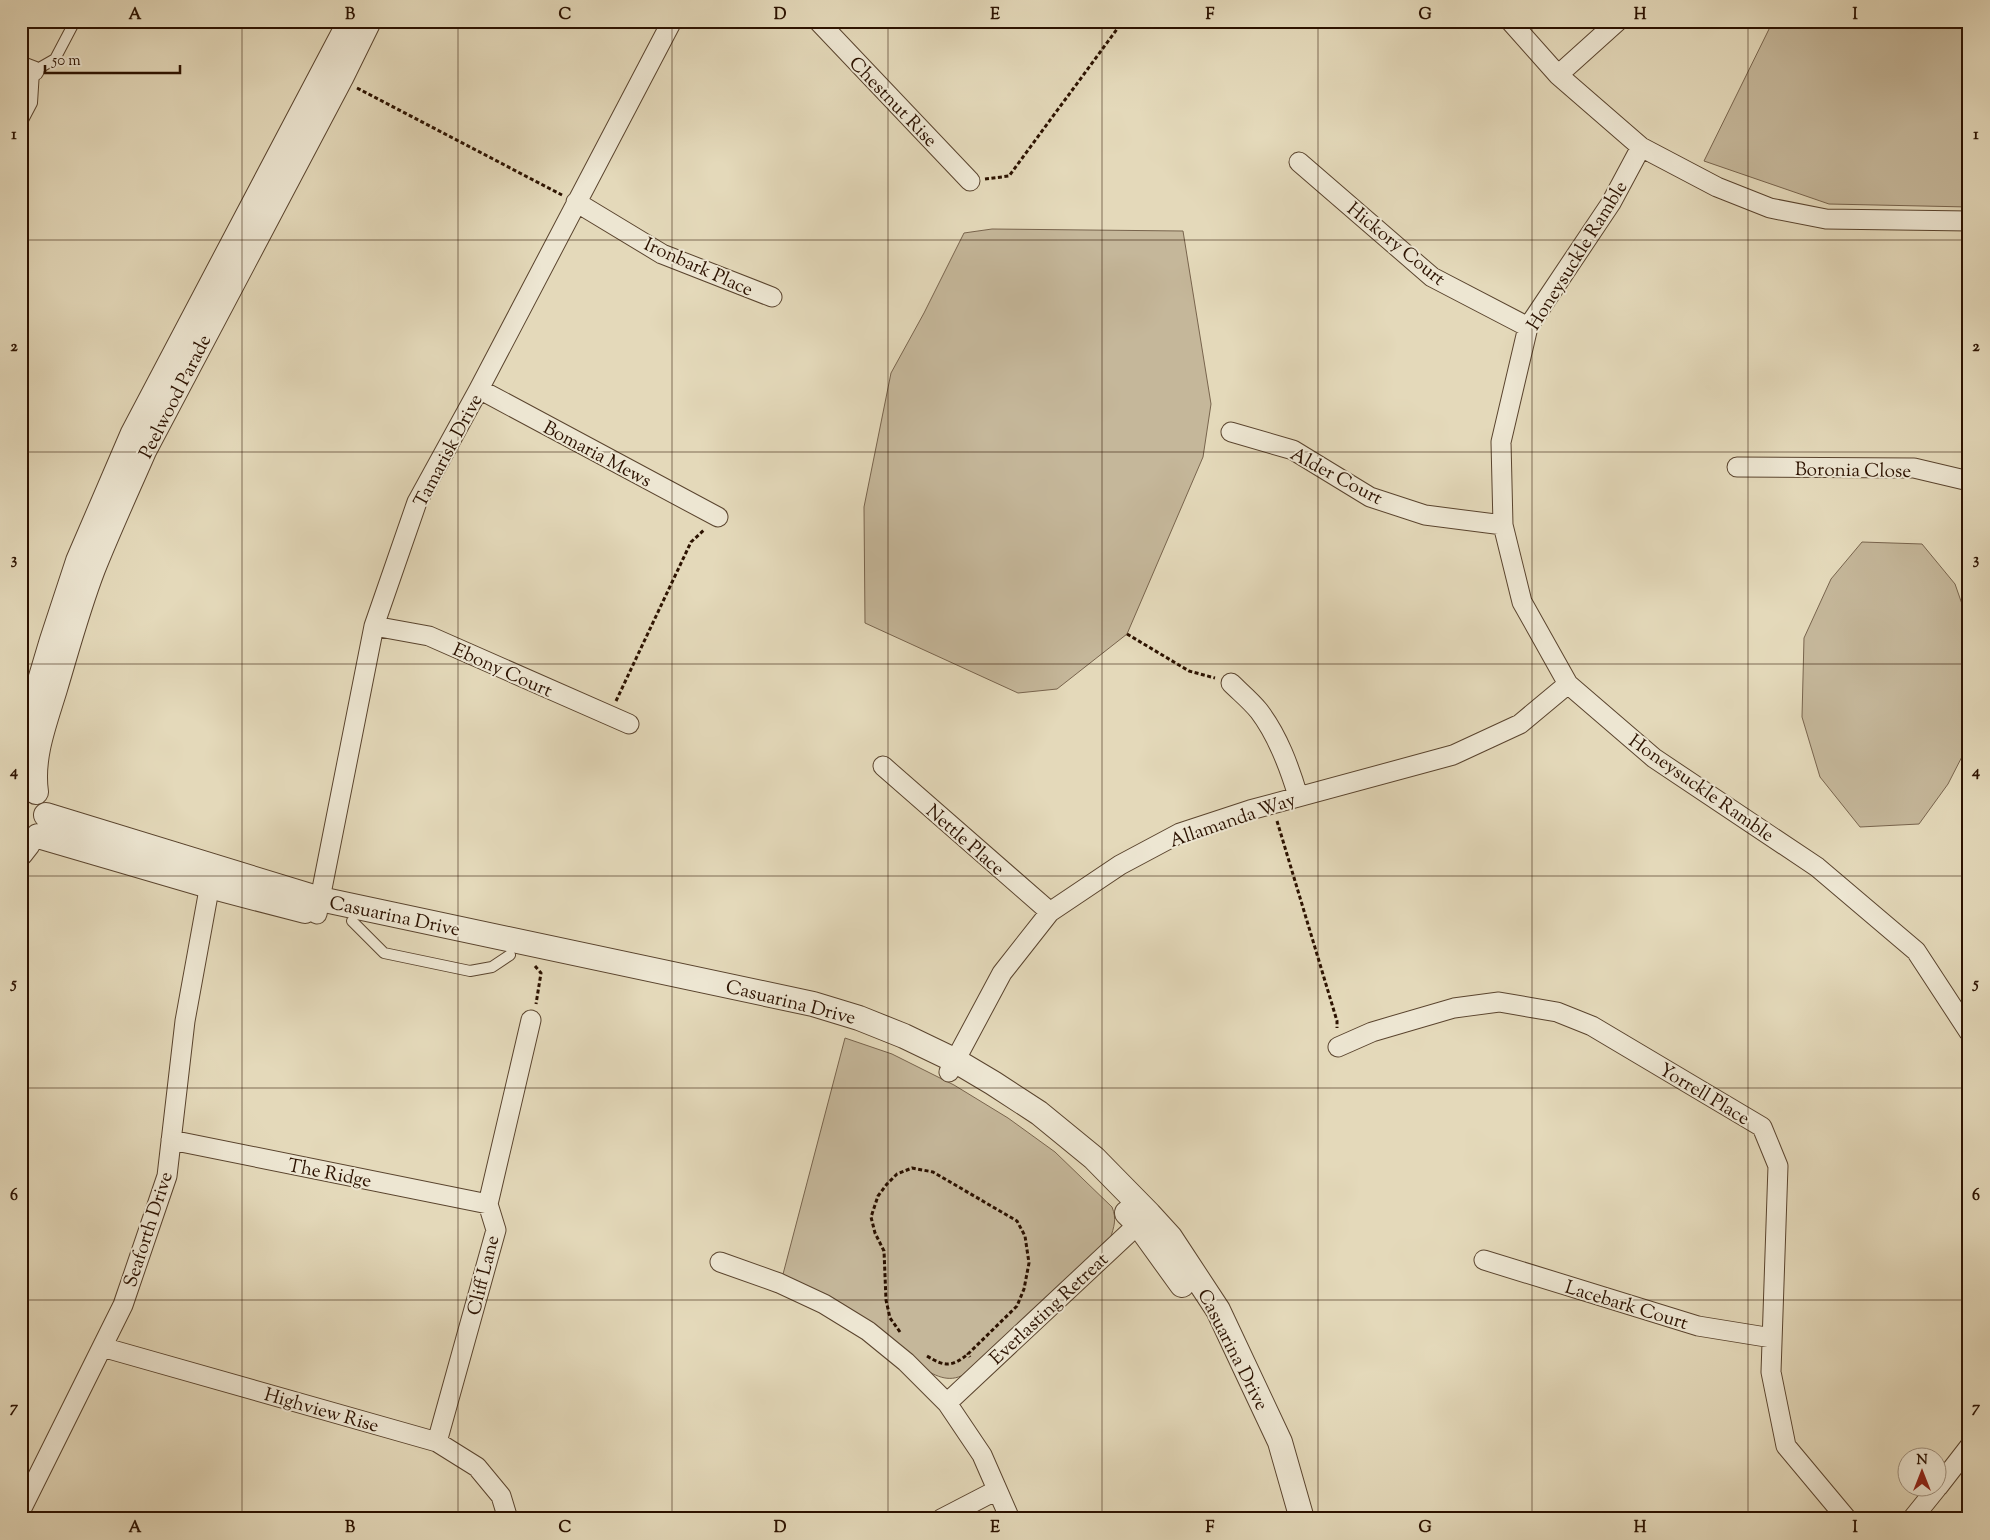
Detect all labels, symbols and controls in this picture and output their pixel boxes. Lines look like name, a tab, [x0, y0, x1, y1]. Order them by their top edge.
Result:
text: A	[129, 4, 142, 27]
text: B	[345, 4, 355, 27]
text: C	[559, 4, 572, 27]
text: D	[774, 4, 787, 27]
text: E	[990, 4, 1000, 27]
text: F	[1206, 4, 1215, 27]
text: G	[1418, 4, 1432, 27]
text: H	[1634, 4, 1647, 27]
text: I	[1852, 4, 1858, 27]
scale bar	[45, 42, 180, 74]
text: 50 m	[51, 51, 81, 72]
street label: Chestnut Rise	[842, 51, 943, 154]
text: 1	[11, 124, 17, 147]
text: 1	[1973, 124, 1979, 147]
street label: Honeysuckle Ramble	[1521, 176, 1635, 336]
street label: Hickory Court	[1340, 197, 1451, 293]
street label: Ironbark Place	[639, 232, 757, 304]
street label: Peelwood Parade	[133, 330, 219, 464]
text: 2	[10, 336, 18, 359]
text: 2	[1972, 336, 1980, 359]
street label: Tamarisk Drive	[408, 390, 490, 513]
street label: Bomaria Mews	[538, 415, 656, 495]
street label: Alder Court	[1285, 442, 1387, 513]
street label: Boronia Close	[1794, 457, 1912, 486]
text: 3	[11, 549, 18, 572]
text: 3	[1973, 549, 1980, 572]
street label: Ebony Court	[448, 637, 557, 705]
street label: Honeysuckle Ramble	[1622, 729, 1779, 850]
text: 4	[9, 761, 18, 784]
text: 4	[1971, 761, 1980, 784]
street label: Allamanda Way	[1166, 787, 1300, 856]
street label: Nettle Place	[919, 799, 1010, 883]
street label: Casuarina Drive	[327, 890, 462, 945]
text: 5	[9, 973, 17, 996]
text: 5	[1971, 973, 1979, 996]
street label: Casuarina Drive	[723, 974, 858, 1033]
street label: Yorrell Place	[1653, 1057, 1754, 1133]
street label: The Ridge	[285, 1153, 374, 1196]
street label: Seaforth Drive	[118, 1168, 181, 1291]
text: 6	[10, 1185, 18, 1208]
text: 6	[1972, 1185, 1980, 1208]
street label: Cliff Lane	[461, 1233, 507, 1319]
street label: Everlasting Retreat	[984, 1247, 1116, 1372]
street label: Lacebark Court	[1561, 1275, 1692, 1338]
street label: Casuarina Drive	[1190, 1285, 1274, 1416]
street label: Highview Rise	[261, 1382, 382, 1441]
text: 7	[10, 1397, 19, 1420]
text: 7	[1972, 1397, 1981, 1420]
north arrow	[1898, 1448, 1948, 1498]
text: N	[1916, 1451, 1928, 1471]
text: A	[129, 1517, 142, 1540]
text: B	[345, 1517, 355, 1540]
text: C	[559, 1517, 572, 1540]
text: D	[774, 1517, 787, 1540]
text: E	[990, 1517, 1000, 1540]
text: F	[1206, 1517, 1215, 1540]
text: G	[1418, 1517, 1432, 1540]
text: H	[1634, 1517, 1647, 1540]
text: I	[1852, 1517, 1858, 1540]

